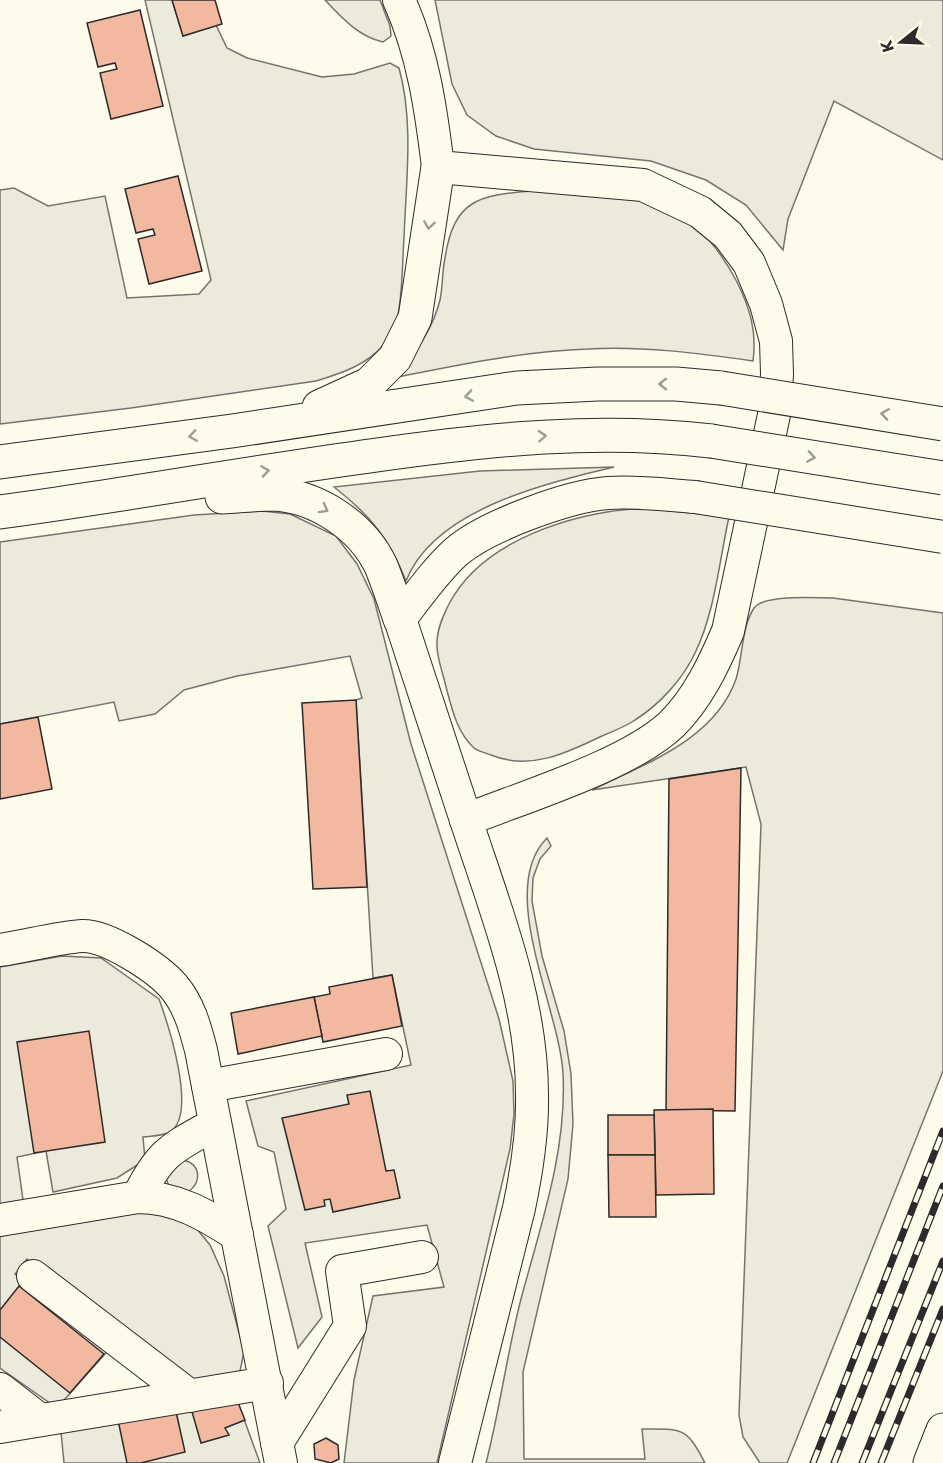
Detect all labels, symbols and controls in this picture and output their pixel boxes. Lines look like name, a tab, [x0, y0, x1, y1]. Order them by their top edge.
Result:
north arrow	[871, 12, 931, 72]
text: K	[874, 37, 900, 55]
one-way arrow	[423, 220, 435, 229]
one-way arrow	[658, 378, 667, 390]
one-way arrow	[464, 389, 473, 401]
one-way arrow	[881, 408, 891, 421]
one-way arrow	[188, 430, 197, 442]
one-way arrow	[537, 430, 546, 443]
one-way arrow	[805, 450, 815, 463]
one-way arrow	[261, 466, 270, 478]
one-way arrow	[318, 502, 328, 513]

